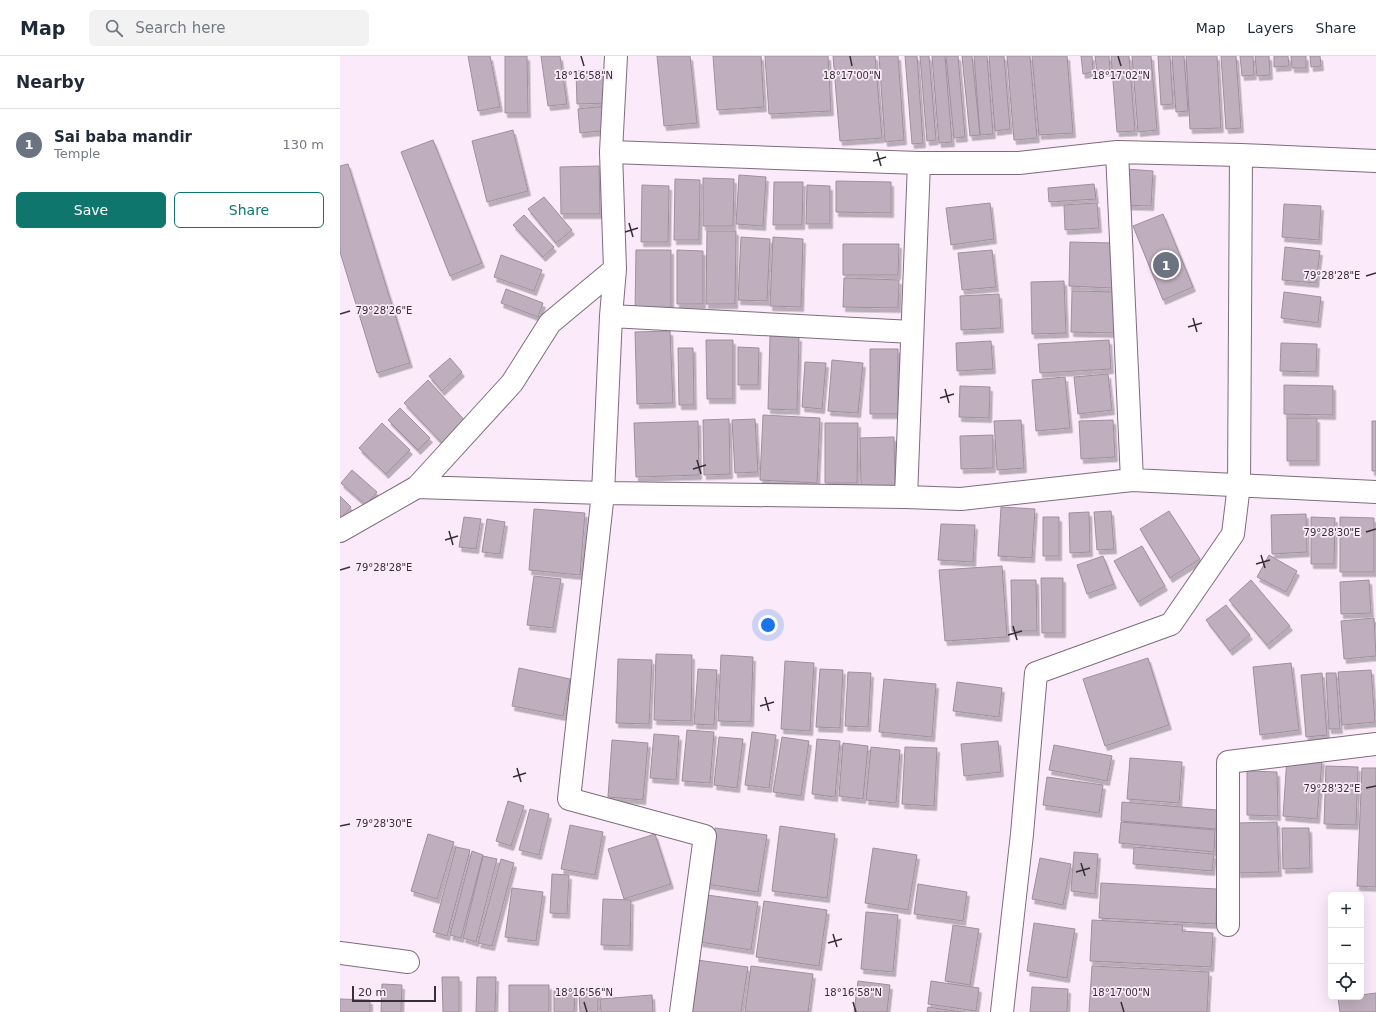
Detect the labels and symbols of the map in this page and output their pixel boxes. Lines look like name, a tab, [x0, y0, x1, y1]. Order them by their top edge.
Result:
text: 18°16'58"N	[555, 70, 613, 81]
text: 18°17'00"N	[823, 70, 881, 81]
text: 18°17'02"N	[1092, 70, 1150, 81]
pin: 1	[1153, 250, 1179, 280]
text: 79°28'28"E	[1304, 270, 1360, 281]
text: 79°28'26"E	[356, 305, 412, 316]
text: 79°28'30"E	[1304, 527, 1360, 538]
text: 79°28'28"E	[356, 562, 412, 573]
your location	[758, 615, 778, 635]
text: 79°28'32"E	[1304, 783, 1360, 794]
text: 79°28'30"E	[356, 818, 412, 829]
scale bar	[352, 984, 436, 1003]
text: 18°16'56"N	[555, 987, 613, 998]
text: 18°16'58"N	[824, 987, 882, 998]
text: 18°17'00"N	[1092, 987, 1150, 998]

